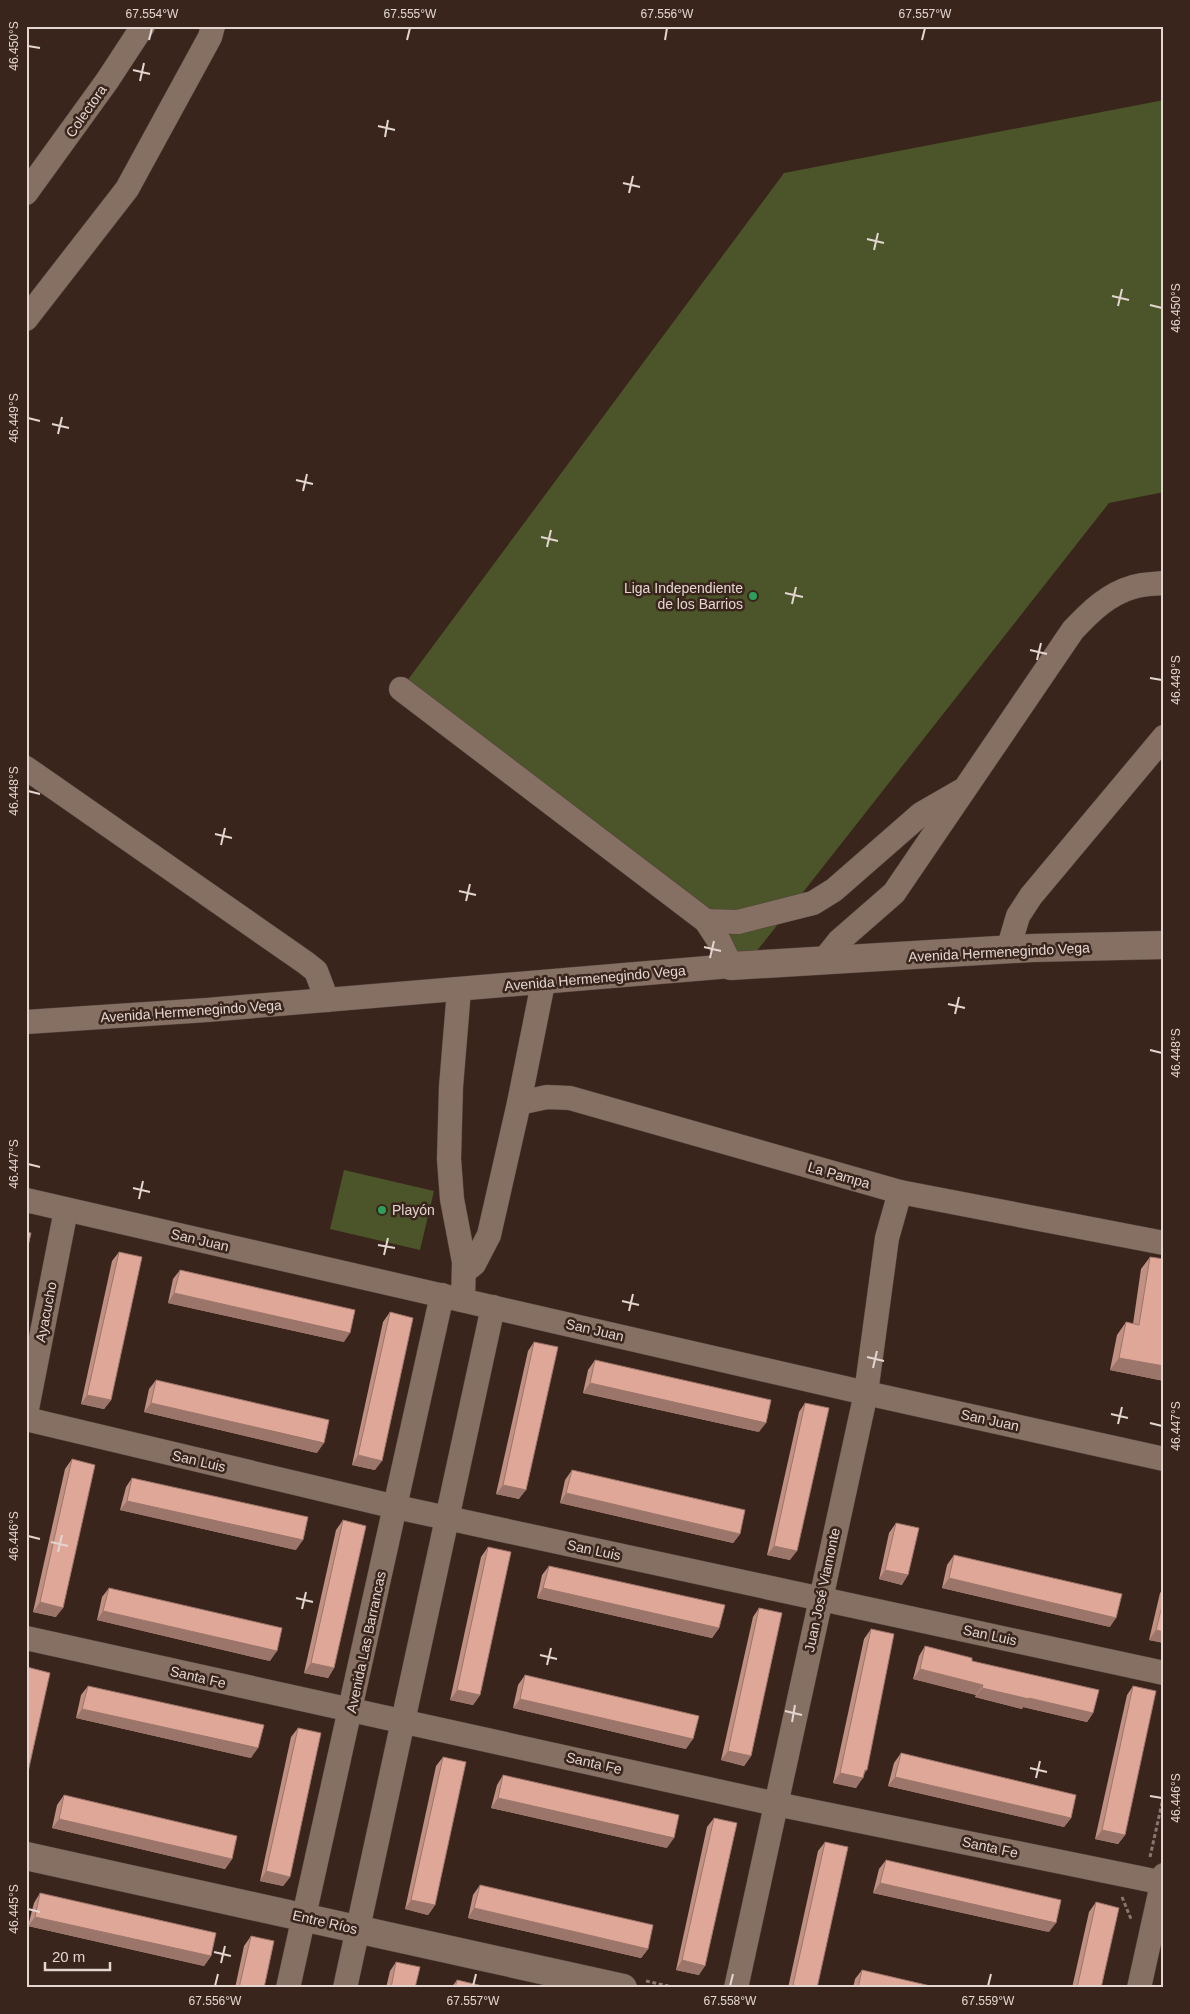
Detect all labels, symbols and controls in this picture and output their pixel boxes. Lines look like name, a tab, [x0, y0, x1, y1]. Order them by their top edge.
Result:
text: 67.554°W	[126, 7, 179, 21]
text: 67.555°W	[384, 7, 437, 21]
text: 67.556°W	[641, 7, 694, 21]
text: 67.557°W	[899, 7, 952, 21]
text: 46.450°S	[7, 21, 21, 71]
street label: Colectora	[62, 82, 110, 140]
text: 46.450°S	[1169, 283, 1183, 333]
text: 46.449°S	[7, 393, 21, 443]
place label: Liga Independiente de los Barrios	[624, 580, 743, 612]
marker: Liga Independiente de los Barrios	[747, 590, 759, 602]
text: 46.449°S	[1169, 655, 1183, 705]
text: 46.448°S	[7, 766, 21, 816]
street label: Avenida Hermenegindo Vega	[908, 939, 1090, 965]
street label: Avenida Hermenegindo Vega	[504, 962, 686, 994]
street label: Avenida Hermenegindo Vega	[100, 997, 282, 1025]
text: 46.448°S	[1169, 1028, 1183, 1078]
text: 46.447°S	[7, 1139, 21, 1189]
street label: La Pampa	[806, 1159, 872, 1192]
place label: Playón	[392, 1202, 435, 1218]
marker: Playón	[376, 1204, 388, 1216]
street label: San Juan	[169, 1226, 231, 1254]
street label: Ayacucho	[32, 1280, 60, 1344]
street label: San Juan	[564, 1316, 626, 1344]
text: 46.447°S	[1169, 1401, 1183, 1451]
street label: San Juan	[959, 1406, 1021, 1434]
street label: San Luis	[171, 1447, 227, 1475]
text: 46.446°S	[7, 1511, 21, 1561]
street label: Juan José Viamonte	[801, 1526, 843, 1654]
street label: San Luis	[566, 1537, 622, 1563]
street label: Avenida Las Barrancas	[343, 1570, 389, 1714]
street label: San Luis	[962, 1622, 1018, 1648]
street label: Santa Fe	[169, 1663, 228, 1691]
street label: Santa Fe	[565, 1749, 624, 1777]
text: 46.446°S	[1169, 1773, 1183, 1823]
street label: Santa Fe	[961, 1833, 1020, 1861]
text: 46.445°S	[7, 1884, 21, 1934]
street label: Entre Ríos	[291, 1907, 359, 1937]
scale bar	[45, 1939, 110, 1971]
text: 20 m	[52, 1948, 85, 1965]
text: 67.556°W	[189, 1994, 242, 2008]
text: 67.557°W	[447, 1994, 500, 2008]
text: 67.558°W	[704, 1994, 757, 2008]
text: 67.559°W	[962, 1994, 1015, 2008]

